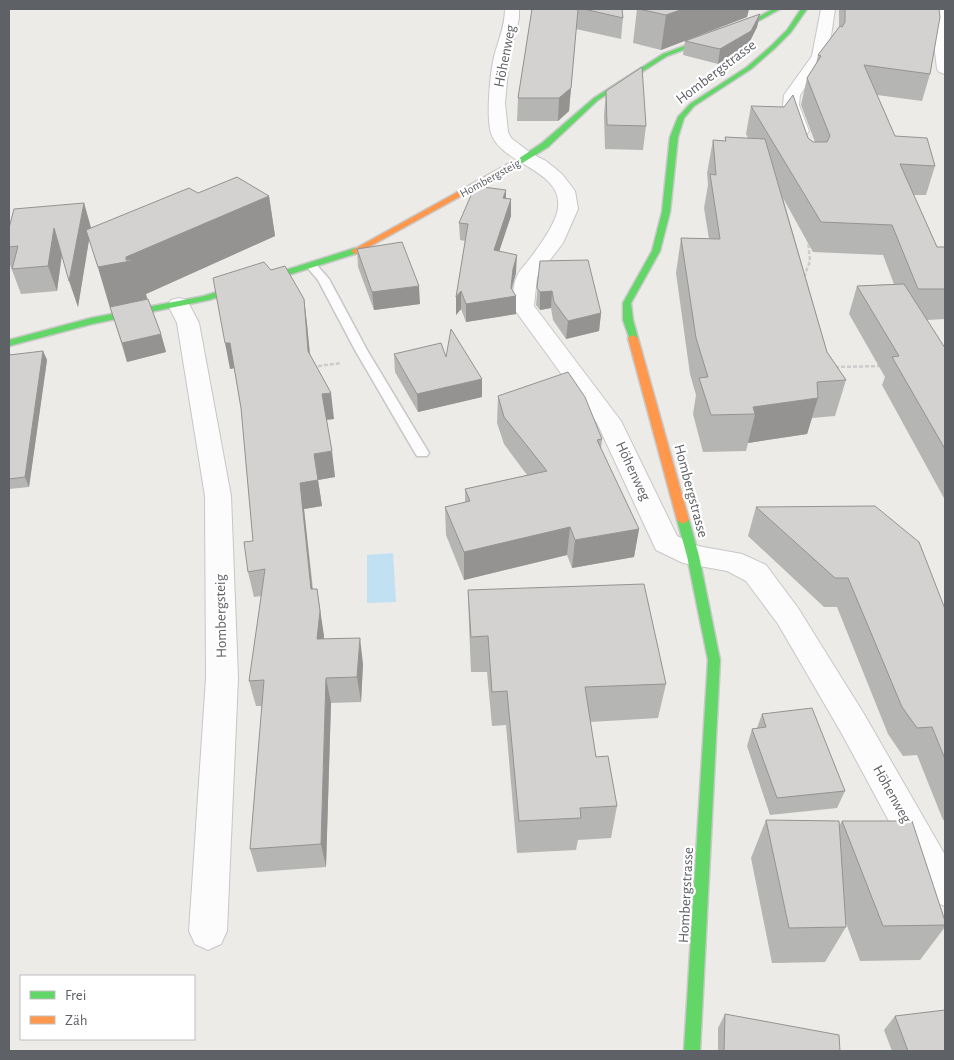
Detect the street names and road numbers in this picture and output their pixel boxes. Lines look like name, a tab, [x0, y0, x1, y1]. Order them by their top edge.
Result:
street label: Höhenweg	[492, 23, 519, 89]
street label: Hombergstrasse	[673, 37, 759, 107]
street label: Hombergsteig	[458, 156, 522, 200]
street label: Höhenweg	[613, 439, 654, 504]
street label: Hombergstrasse	[671, 443, 711, 539]
street label: Hombergsteig	[213, 573, 229, 658]
street label: Höhenweg	[870, 763, 914, 826]
street label: Hombergstrasse	[676, 847, 696, 943]

